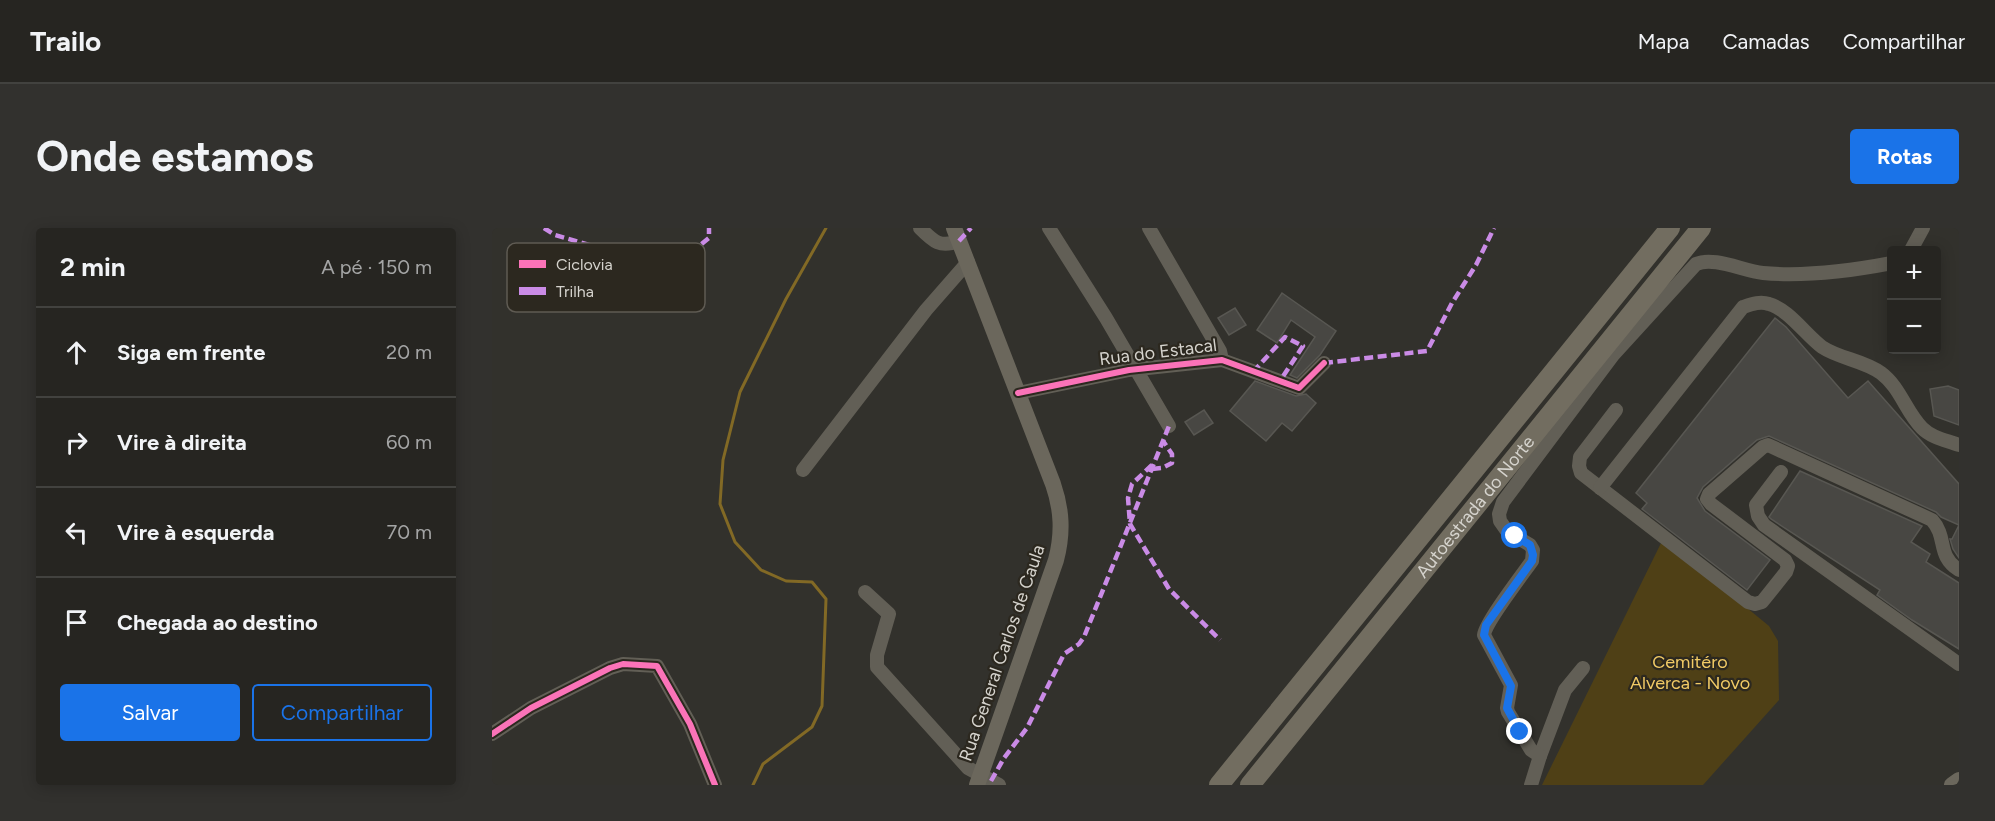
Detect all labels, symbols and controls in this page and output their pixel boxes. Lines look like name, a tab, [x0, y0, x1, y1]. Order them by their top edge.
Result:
text: Trailo	[30, 24, 101, 58]
text: Mapa	[1638, 29, 1689, 54]
text: Camadas	[1722, 29, 1810, 54]
text: Compartilhar	[1843, 29, 1965, 54]
button: Rotas	[1850, 129, 1959, 184]
text: Onde estamos	[36, 131, 314, 182]
legend	[507, 243, 705, 312]
map controls	[1887, 246, 1941, 354]
button: +	[1887, 246, 1941, 300]
text: 2 min	[60, 251, 126, 283]
text: A pé · 150 m	[321, 255, 432, 279]
text: Ciclovia	[556, 255, 613, 274]
text: Trilha	[556, 282, 594, 301]
button: −	[1887, 300, 1941, 354]
street label: Rua do Estacal	[1098, 334, 1218, 370]
icon: ahead	[60, 336, 93, 369]
text: Siga em frente	[117, 339, 265, 366]
text: 20 m	[386, 340, 432, 364]
icon: right	[60, 426, 93, 459]
text: Vire à direita	[117, 429, 247, 456]
text: 60 m	[386, 430, 432, 454]
street label: Autoestrada do Norte	[1411, 431, 1539, 582]
icon: left	[60, 516, 93, 549]
text: Vire à esquerda	[117, 519, 275, 546]
text: 70 m	[386, 520, 432, 544]
route start	[1501, 522, 1527, 548]
street label: Rua General Carlos de Caula	[955, 542, 1049, 764]
icon: arrive	[60, 606, 93, 639]
text: Chegada ao destino	[117, 609, 318, 636]
park label: Cemitéro Alverca - Novo	[1630, 651, 1750, 694]
button: Salvar	[60, 684, 240, 741]
button: Compartilhar	[252, 684, 432, 741]
route end	[1506, 718, 1532, 744]

